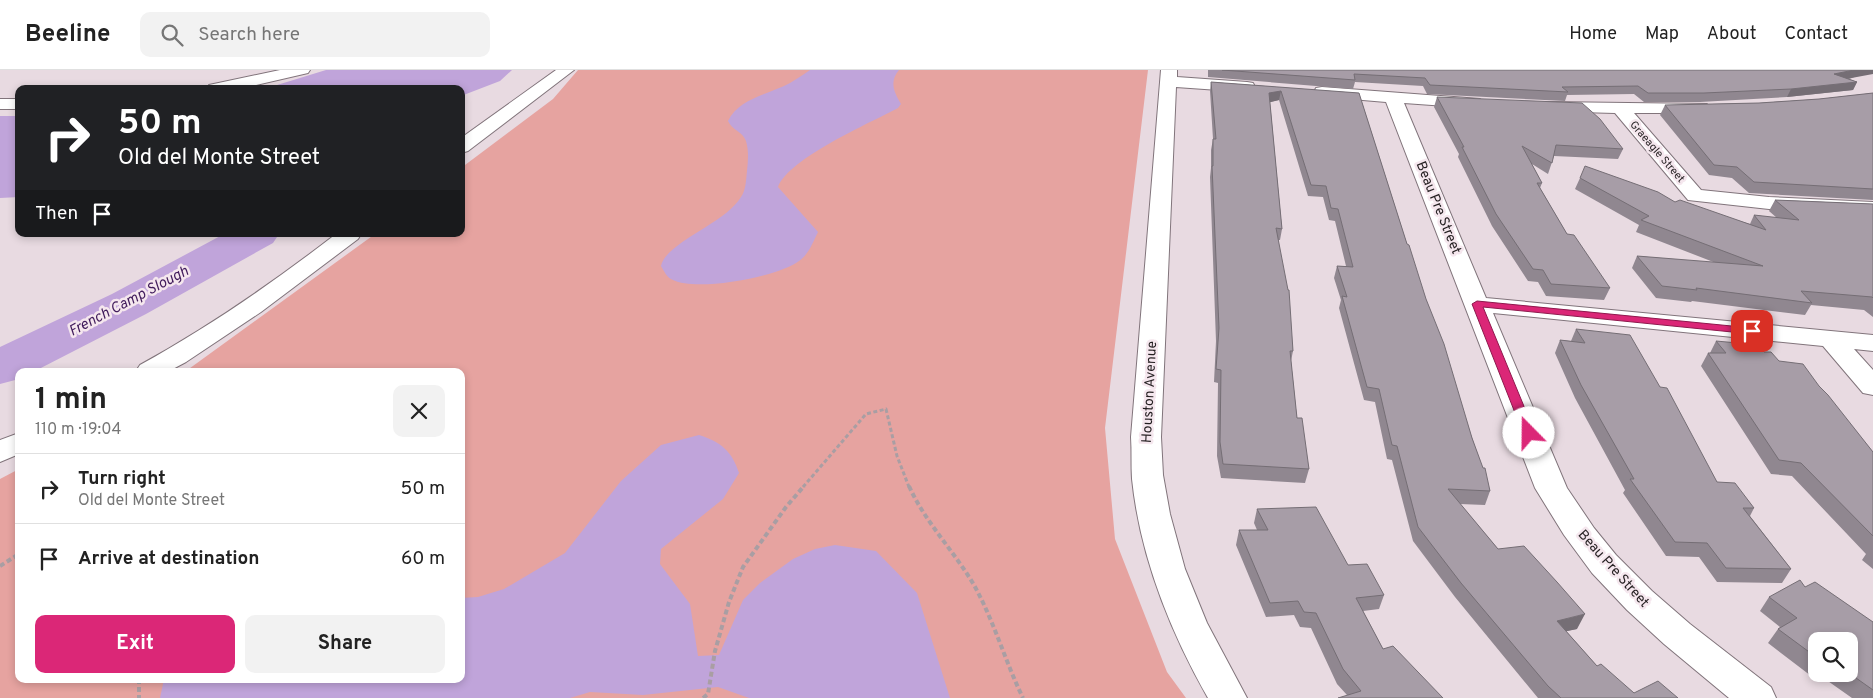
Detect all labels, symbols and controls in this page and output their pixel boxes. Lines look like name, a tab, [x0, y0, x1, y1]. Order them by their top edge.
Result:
search box	[140, 12, 490, 57]
text: Beeline	[25, 20, 110, 50]
icon: search	[158, 21, 186, 49]
text: Search here	[198, 23, 300, 47]
text: Home	[1569, 23, 1617, 46]
text: Map	[1645, 23, 1679, 46]
text: About	[1707, 23, 1756, 46]
text: Contact	[1784, 23, 1848, 46]
text: 50 m	[118, 102, 202, 146]
icon: right	[35, 105, 100, 170]
street label: Graeagle Street	[1626, 118, 1688, 186]
text: Old del Monte Street	[118, 145, 320, 172]
street label: Beau Pre Street	[1412, 159, 1464, 257]
icon: arrive	[88, 200, 116, 228]
text: Then	[35, 202, 78, 226]
water label: French Camp Slough	[66, 262, 192, 342]
pin	[1731, 310, 1773, 352]
icon: arrive	[1738, 317, 1766, 345]
street label: Houston Avenue	[1139, 340, 1161, 444]
text: 1 min	[35, 382, 107, 419]
button: close	[393, 385, 445, 437]
position arrow	[1502, 406, 1554, 458]
text: 110 m · 19:04	[35, 420, 121, 440]
text: Turn right	[78, 467, 166, 491]
icon: right	[35, 475, 63, 503]
text: 50 m	[400, 477, 445, 501]
text: Old del Monte Street	[78, 491, 225, 511]
street label: Beau Pre Street	[1574, 527, 1652, 611]
icon: arrive	[35, 545, 63, 573]
text: Arrive at destination	[78, 547, 259, 571]
text: 60 m	[401, 547, 445, 571]
button: Exit	[35, 615, 235, 673]
button: Share	[245, 615, 445, 673]
map controls	[1808, 632, 1858, 682]
button: search	[1808, 632, 1858, 682]

